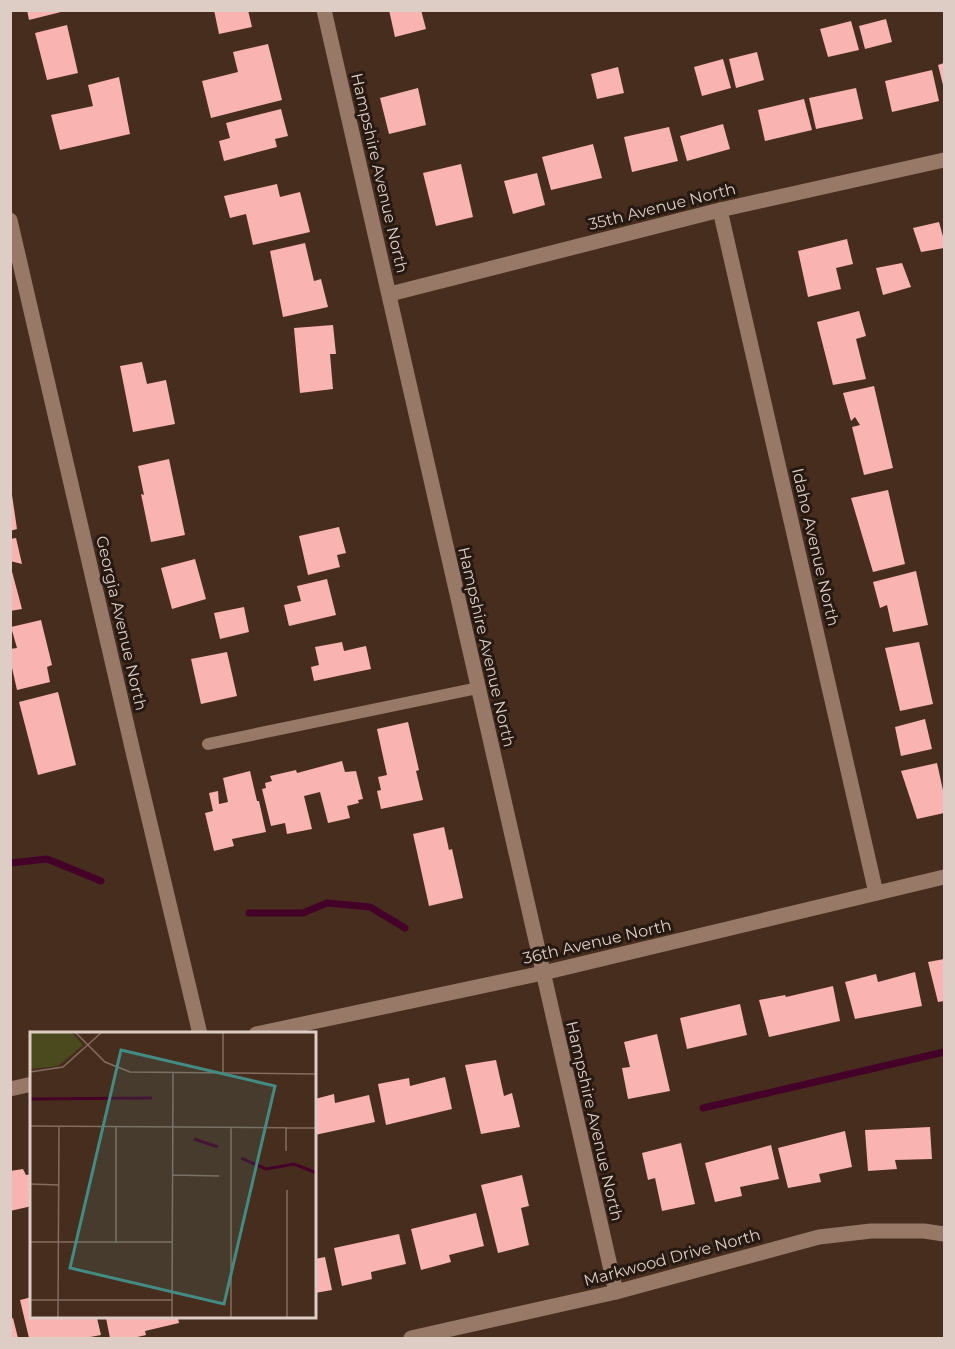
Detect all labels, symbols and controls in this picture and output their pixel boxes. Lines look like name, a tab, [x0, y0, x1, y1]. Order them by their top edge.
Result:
street label: Hampshire Avenue North	[347, 71, 412, 275]
street label: 35th Avenue North	[587, 179, 738, 234]
street label: Idaho Avenue North	[788, 466, 843, 628]
street label: Georgia Avenue North	[92, 534, 151, 712]
street label: Hampshire Avenue North	[454, 545, 519, 749]
street label: 36th Avenue North	[521, 915, 673, 968]
street label: Hampshire Avenue North	[562, 1019, 627, 1223]
inset map	[30, 1032, 316, 1319]
street label: Markwood Drive North	[582, 1225, 763, 1290]

